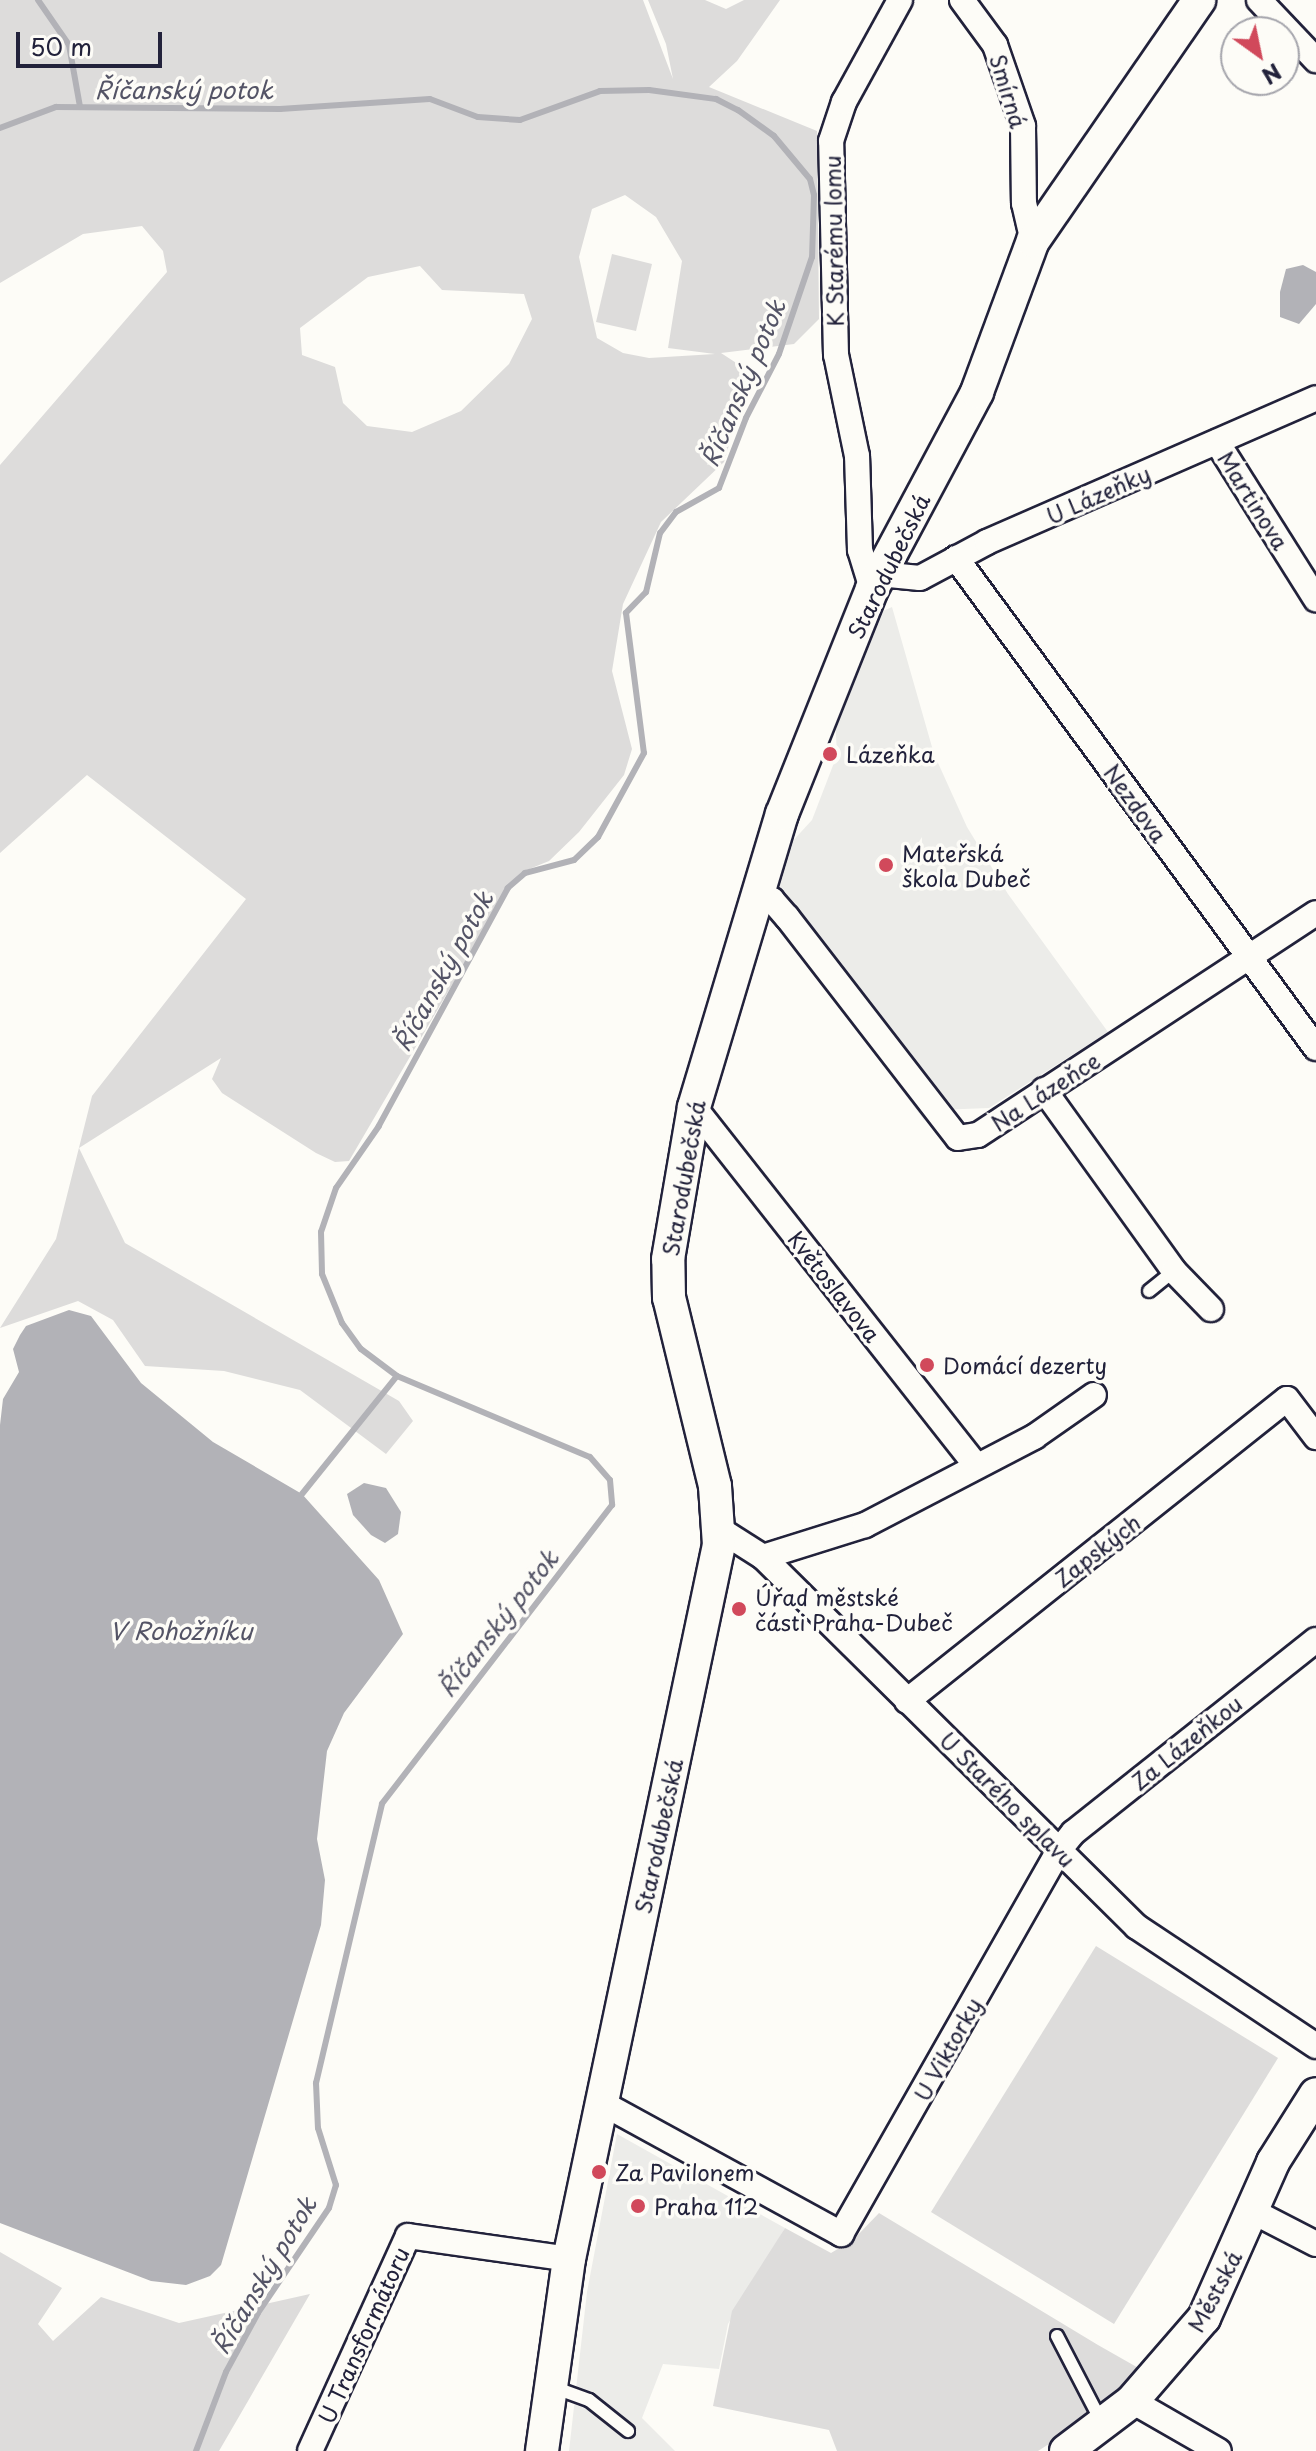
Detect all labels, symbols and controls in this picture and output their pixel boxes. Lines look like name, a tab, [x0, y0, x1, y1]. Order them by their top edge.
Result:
scale bar	[20, 16, 166, 66]
north arrow	[1220, 16, 1300, 96]
text: 50 m	[30, 28, 92, 64]
street label: Smírná	[985, 51, 1033, 131]
text: N	[1256, 56, 1289, 93]
water label: Říčanský potok	[95, 76, 273, 104]
street label: K Starému lomu	[818, 155, 848, 327]
water label: Říčanský potok	[695, 295, 791, 471]
street label: Martinova	[1213, 446, 1295, 554]
street label: U Lázeňky	[1042, 459, 1154, 529]
street label: Starodubečská	[842, 489, 934, 643]
place label: Lázeňka	[846, 741, 935, 767]
marker: Lázeňka	[821, 745, 839, 763]
street label: Nezdova	[1099, 759, 1173, 847]
place label: Mateřská škola Dubeč	[902, 839, 1033, 890]
marker: Mateřská škola Dubeč	[877, 856, 895, 874]
water label: Říčanský potok	[387, 886, 499, 1056]
street label: Na Lázeňce	[986, 1046, 1104, 1136]
street label: Starodubečská	[656, 1098, 710, 1258]
street label: Květoslavova	[783, 1225, 887, 1347]
place label: Domácí dezerty	[943, 1352, 1108, 1378]
marker: Domácí dezerty	[918, 1356, 936, 1374]
street label: Zapských	[1049, 1508, 1145, 1592]
water label: Říčanský potok	[432, 1544, 564, 1702]
place label: Úřad městské části Praha-Dubeč	[755, 1583, 954, 1634]
marker: Úřad městské části Praha-Dubeč	[730, 1600, 748, 1618]
water label: V Rohožníku	[109, 1617, 253, 1645]
street label: Za Lázeňkou	[1125, 1689, 1247, 1795]
street label: U Starého splavu	[935, 1726, 1081, 1872]
street label: Starodubečská	[629, 1756, 687, 1916]
street label: U Viktorky	[908, 1992, 986, 2106]
place label: Za Pavilonem	[615, 2159, 756, 2185]
marker: Za Pavilonem	[590, 2163, 608, 2181]
water label: Říčanský potok	[206, 2191, 322, 2359]
place label: Praha 112	[654, 2193, 758, 2219]
marker: Praha 112	[629, 2197, 647, 2215]
street label: U Transformátoru	[312, 2242, 414, 2428]
street label: Městská	[1182, 2246, 1246, 2336]

